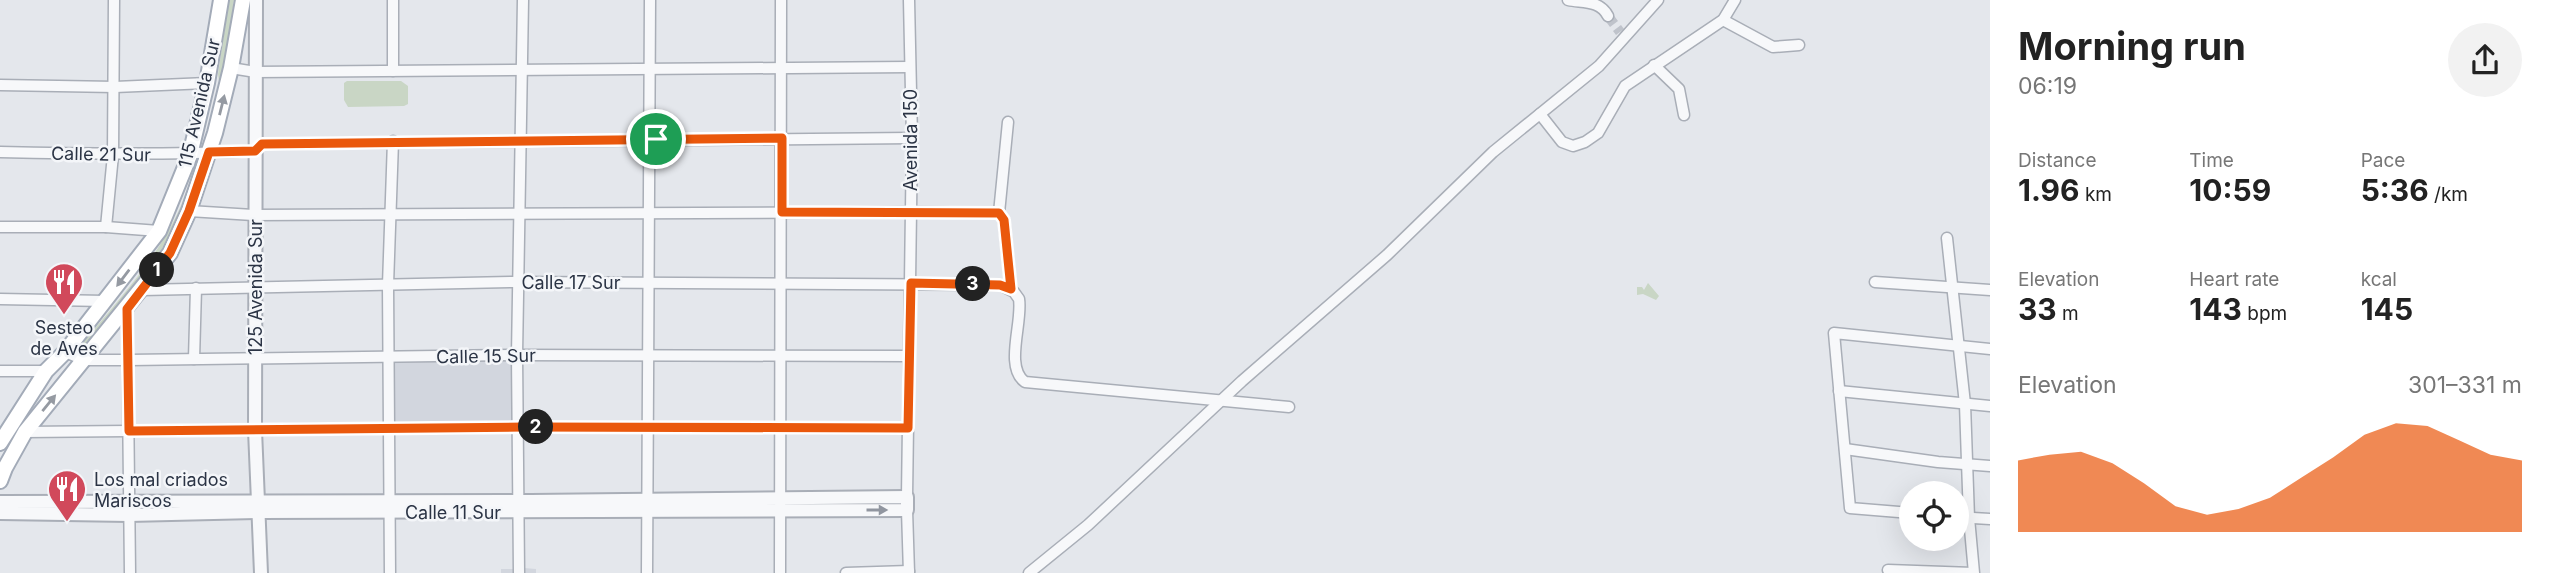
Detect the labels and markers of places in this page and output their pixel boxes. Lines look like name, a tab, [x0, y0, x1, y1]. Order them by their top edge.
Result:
pin	[626, 109, 686, 169]
pin: 1	[140, 252, 174, 288]
restaurant icon: Sesteo de Aves	[43, 261, 85, 316]
pin: 3	[956, 266, 990, 302]
place label: Sesteo de Aves	[30, 317, 98, 359]
pin: 2	[518, 410, 554, 444]
restaurant icon: Los mal criados Mariscos	[46, 468, 88, 523]
place label: Los mal criados Mariscos	[94, 469, 228, 511]

